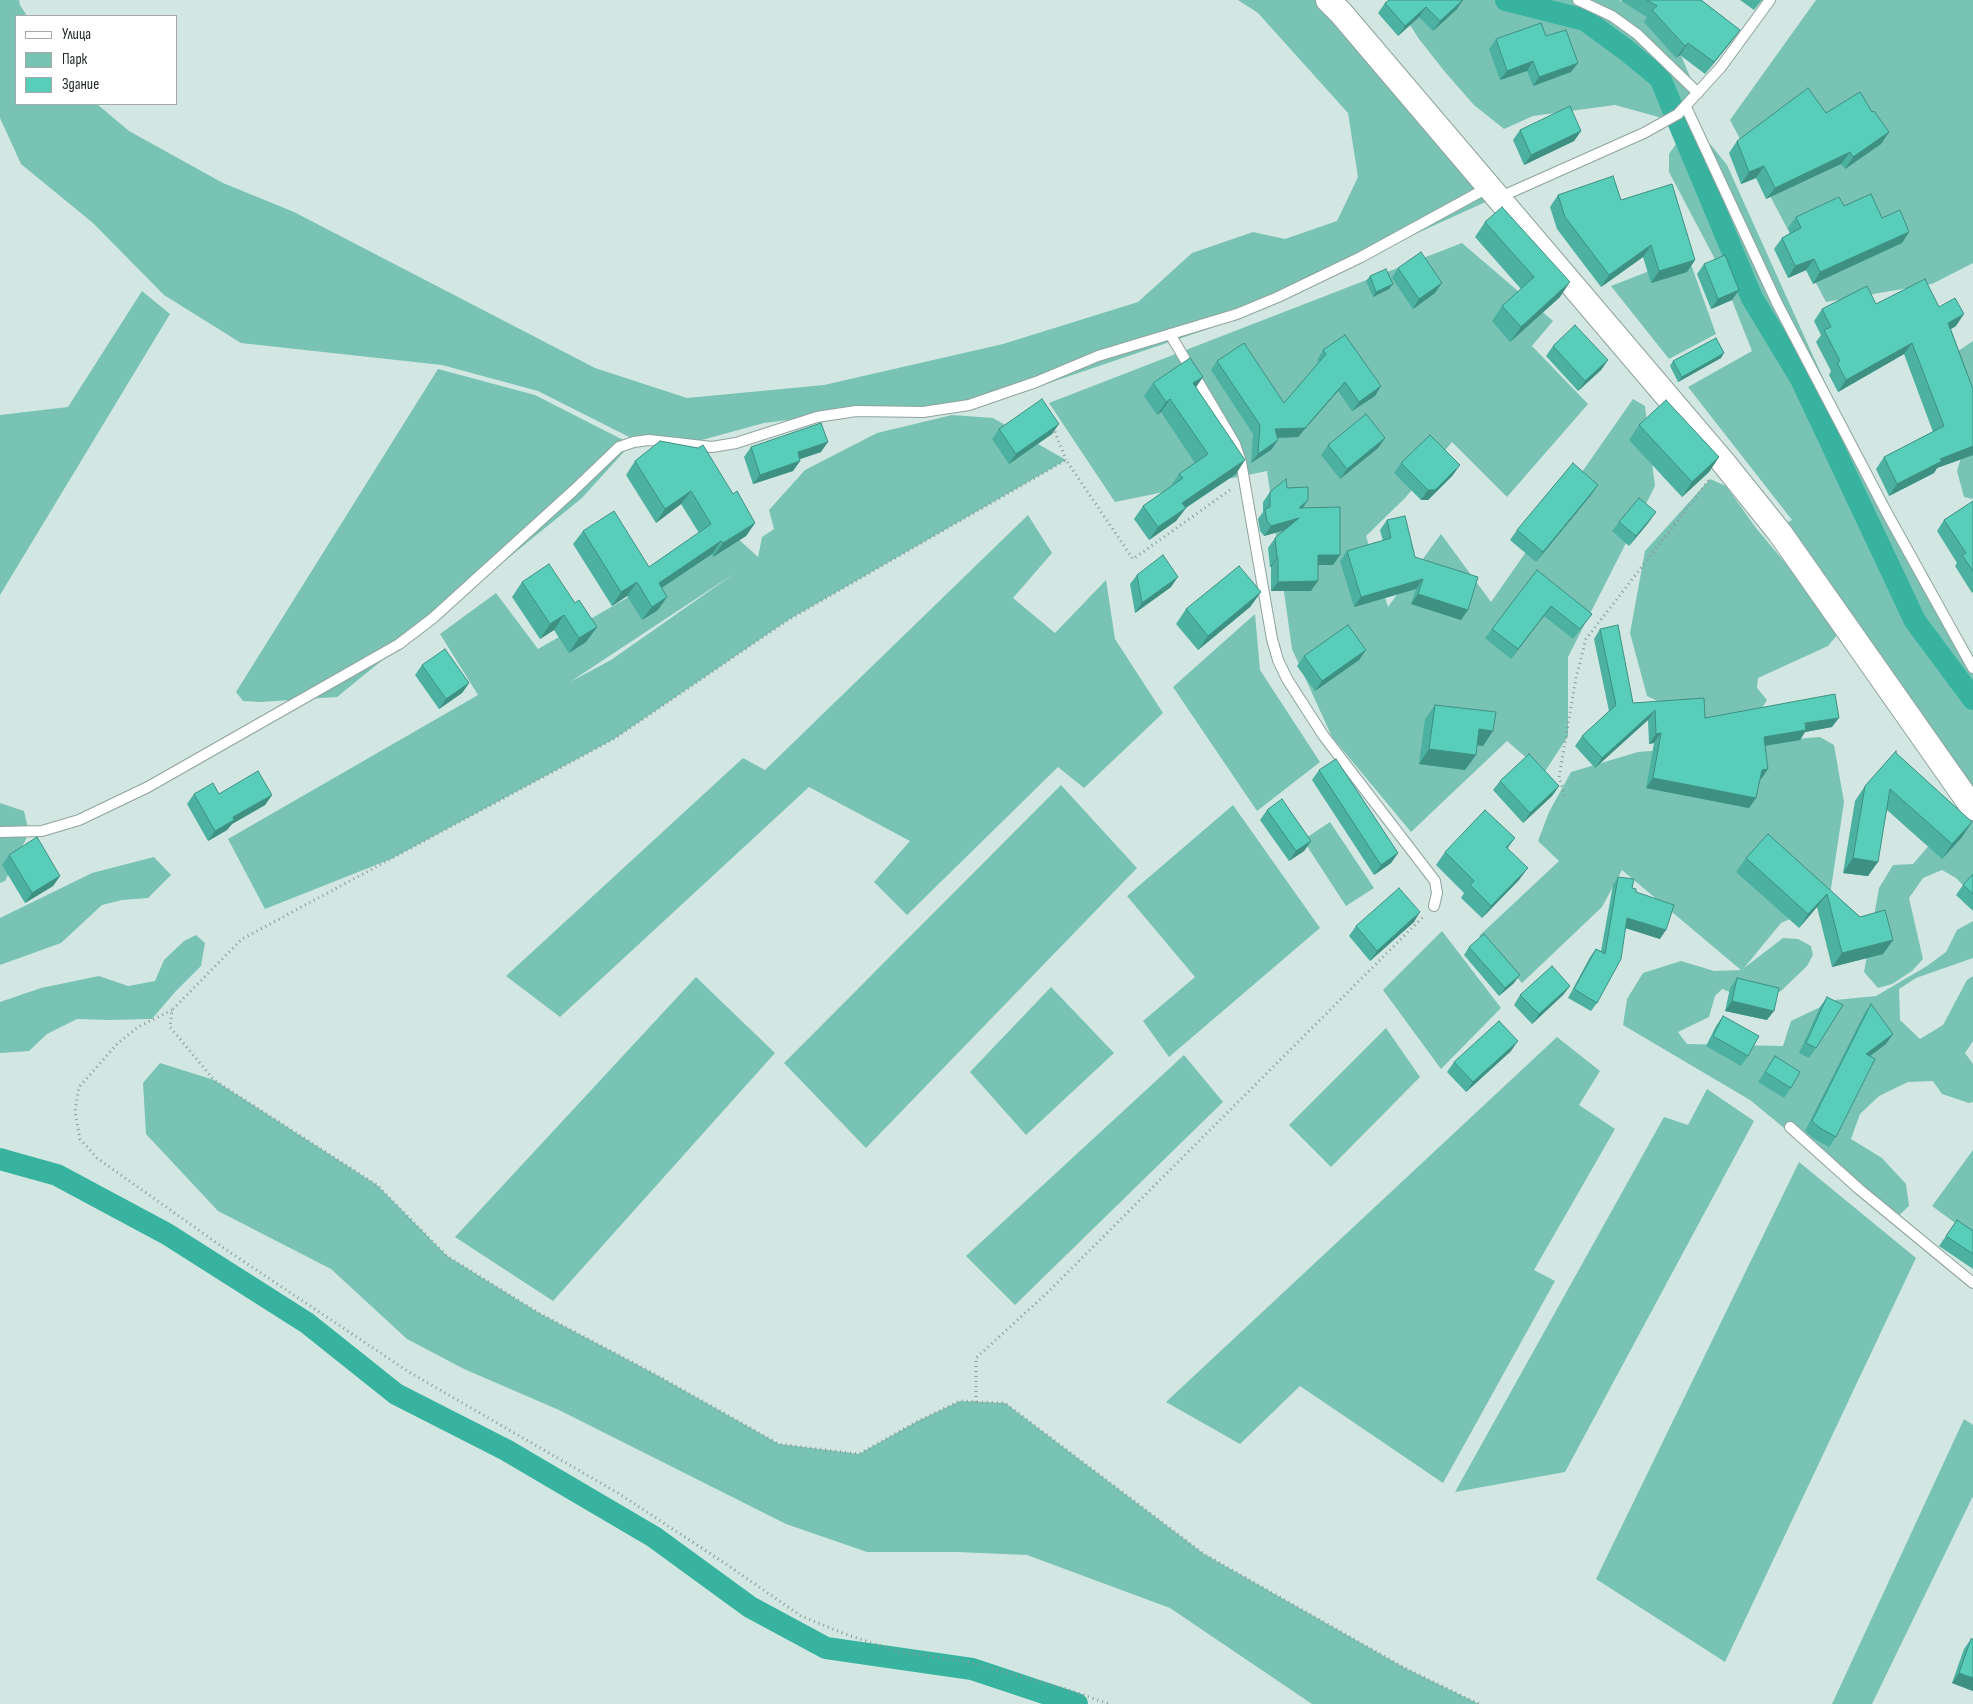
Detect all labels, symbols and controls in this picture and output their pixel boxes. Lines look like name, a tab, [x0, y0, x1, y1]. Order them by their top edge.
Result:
legend	[15, 15, 178, 105]
text: Улица	[62, 25, 91, 44]
text: Парк	[62, 50, 87, 69]
text: Здание	[62, 75, 99, 94]

